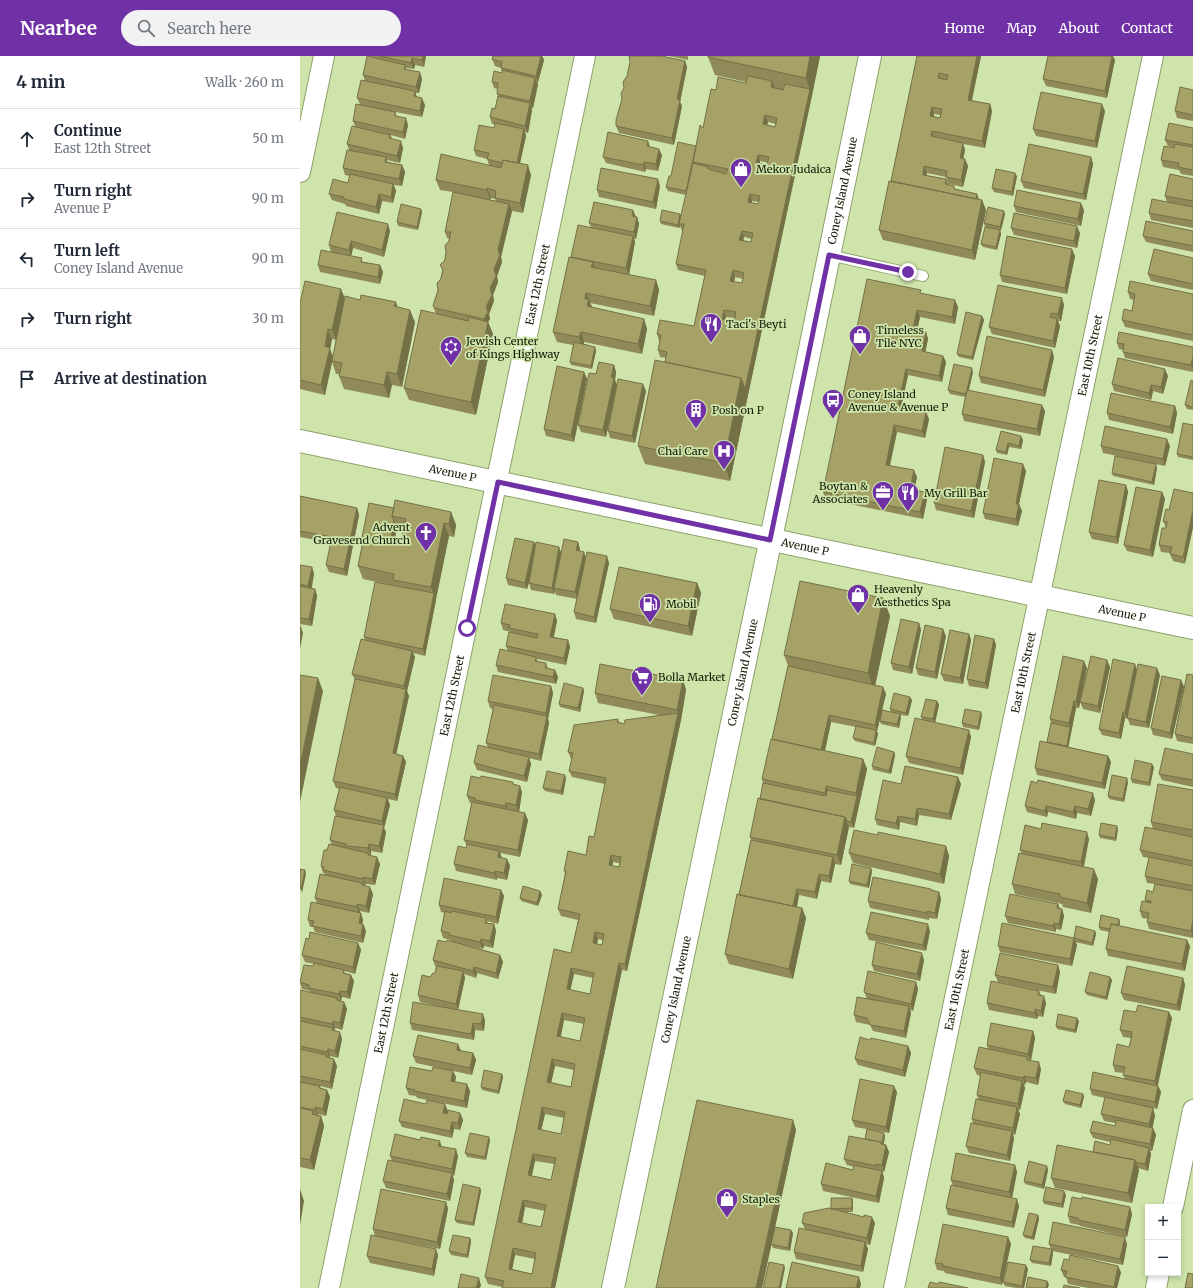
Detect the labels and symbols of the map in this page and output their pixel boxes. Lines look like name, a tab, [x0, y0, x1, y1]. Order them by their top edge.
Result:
street label: Coney Island Avenue	[825, 136, 860, 246]
shop icon: Mekor Judaica	[728, 156, 754, 189]
place label: Mekor Judaica	[756, 162, 831, 176]
street label: East 12th Street	[522, 242, 553, 326]
route end	[899, 263, 917, 281]
restaurant icon: Taci's Beyti	[698, 311, 724, 344]
street label: East 10th Street	[1075, 313, 1106, 397]
place label: Taci's Beyti	[726, 317, 787, 331]
shop icon: Timeless Tile NYC	[847, 323, 873, 356]
place label: Timeless Tile NYC	[876, 323, 924, 350]
synagogue icon: Jewish Center of Kings Highway	[438, 334, 464, 367]
place label: Jewish Center of Kings Highway	[465, 334, 560, 361]
bus stop icon: Coney Island Avenue & Avenue P	[820, 387, 846, 420]
place label: Coney Island Avenue & Avenue P	[847, 387, 948, 414]
building icon: Posh on P	[683, 397, 709, 430]
place label: Posh on P	[712, 403, 764, 417]
hospital icon: Chai Care	[711, 438, 737, 471]
place label: Chai Care	[658, 444, 708, 458]
street label: Avenue P	[427, 461, 478, 485]
place label: Boytan & Associates	[812, 479, 869, 506]
office icon: Boytan & Associates	[870, 479, 896, 512]
restaurant icon: My Grill Bar	[895, 480, 921, 513]
place label: My Grill Bar	[924, 486, 988, 500]
place label: Advent Gravesend Church	[314, 520, 411, 547]
church icon: Advent Gravesend Church	[413, 520, 439, 553]
street label: Avenue P	[779, 535, 830, 559]
shop icon: Heavenly Aesthetics Spa	[845, 582, 871, 615]
place label: Heavenly Aesthetics Spa	[873, 582, 951, 609]
fuel station icon: Mobil	[637, 591, 663, 624]
place label: Mobil	[666, 597, 697, 611]
street label: Avenue P	[1096, 601, 1147, 625]
street label: Coney Island Avenue	[725, 617, 761, 727]
route start	[458, 619, 476, 637]
street label: East 10th Street	[1008, 630, 1039, 714]
street label: East 12th Street	[437, 653, 467, 737]
supermarket icon: Bolla Market	[629, 664, 655, 697]
place label: Bolla Market	[658, 670, 726, 684]
street label: Coney Island Avenue	[658, 934, 694, 1044]
street label: East 10th Street	[941, 947, 972, 1032]
street label: East 12th Street	[371, 970, 402, 1055]
shop icon: Staples	[714, 1186, 740, 1219]
place label: Staples	[742, 1192, 780, 1206]

